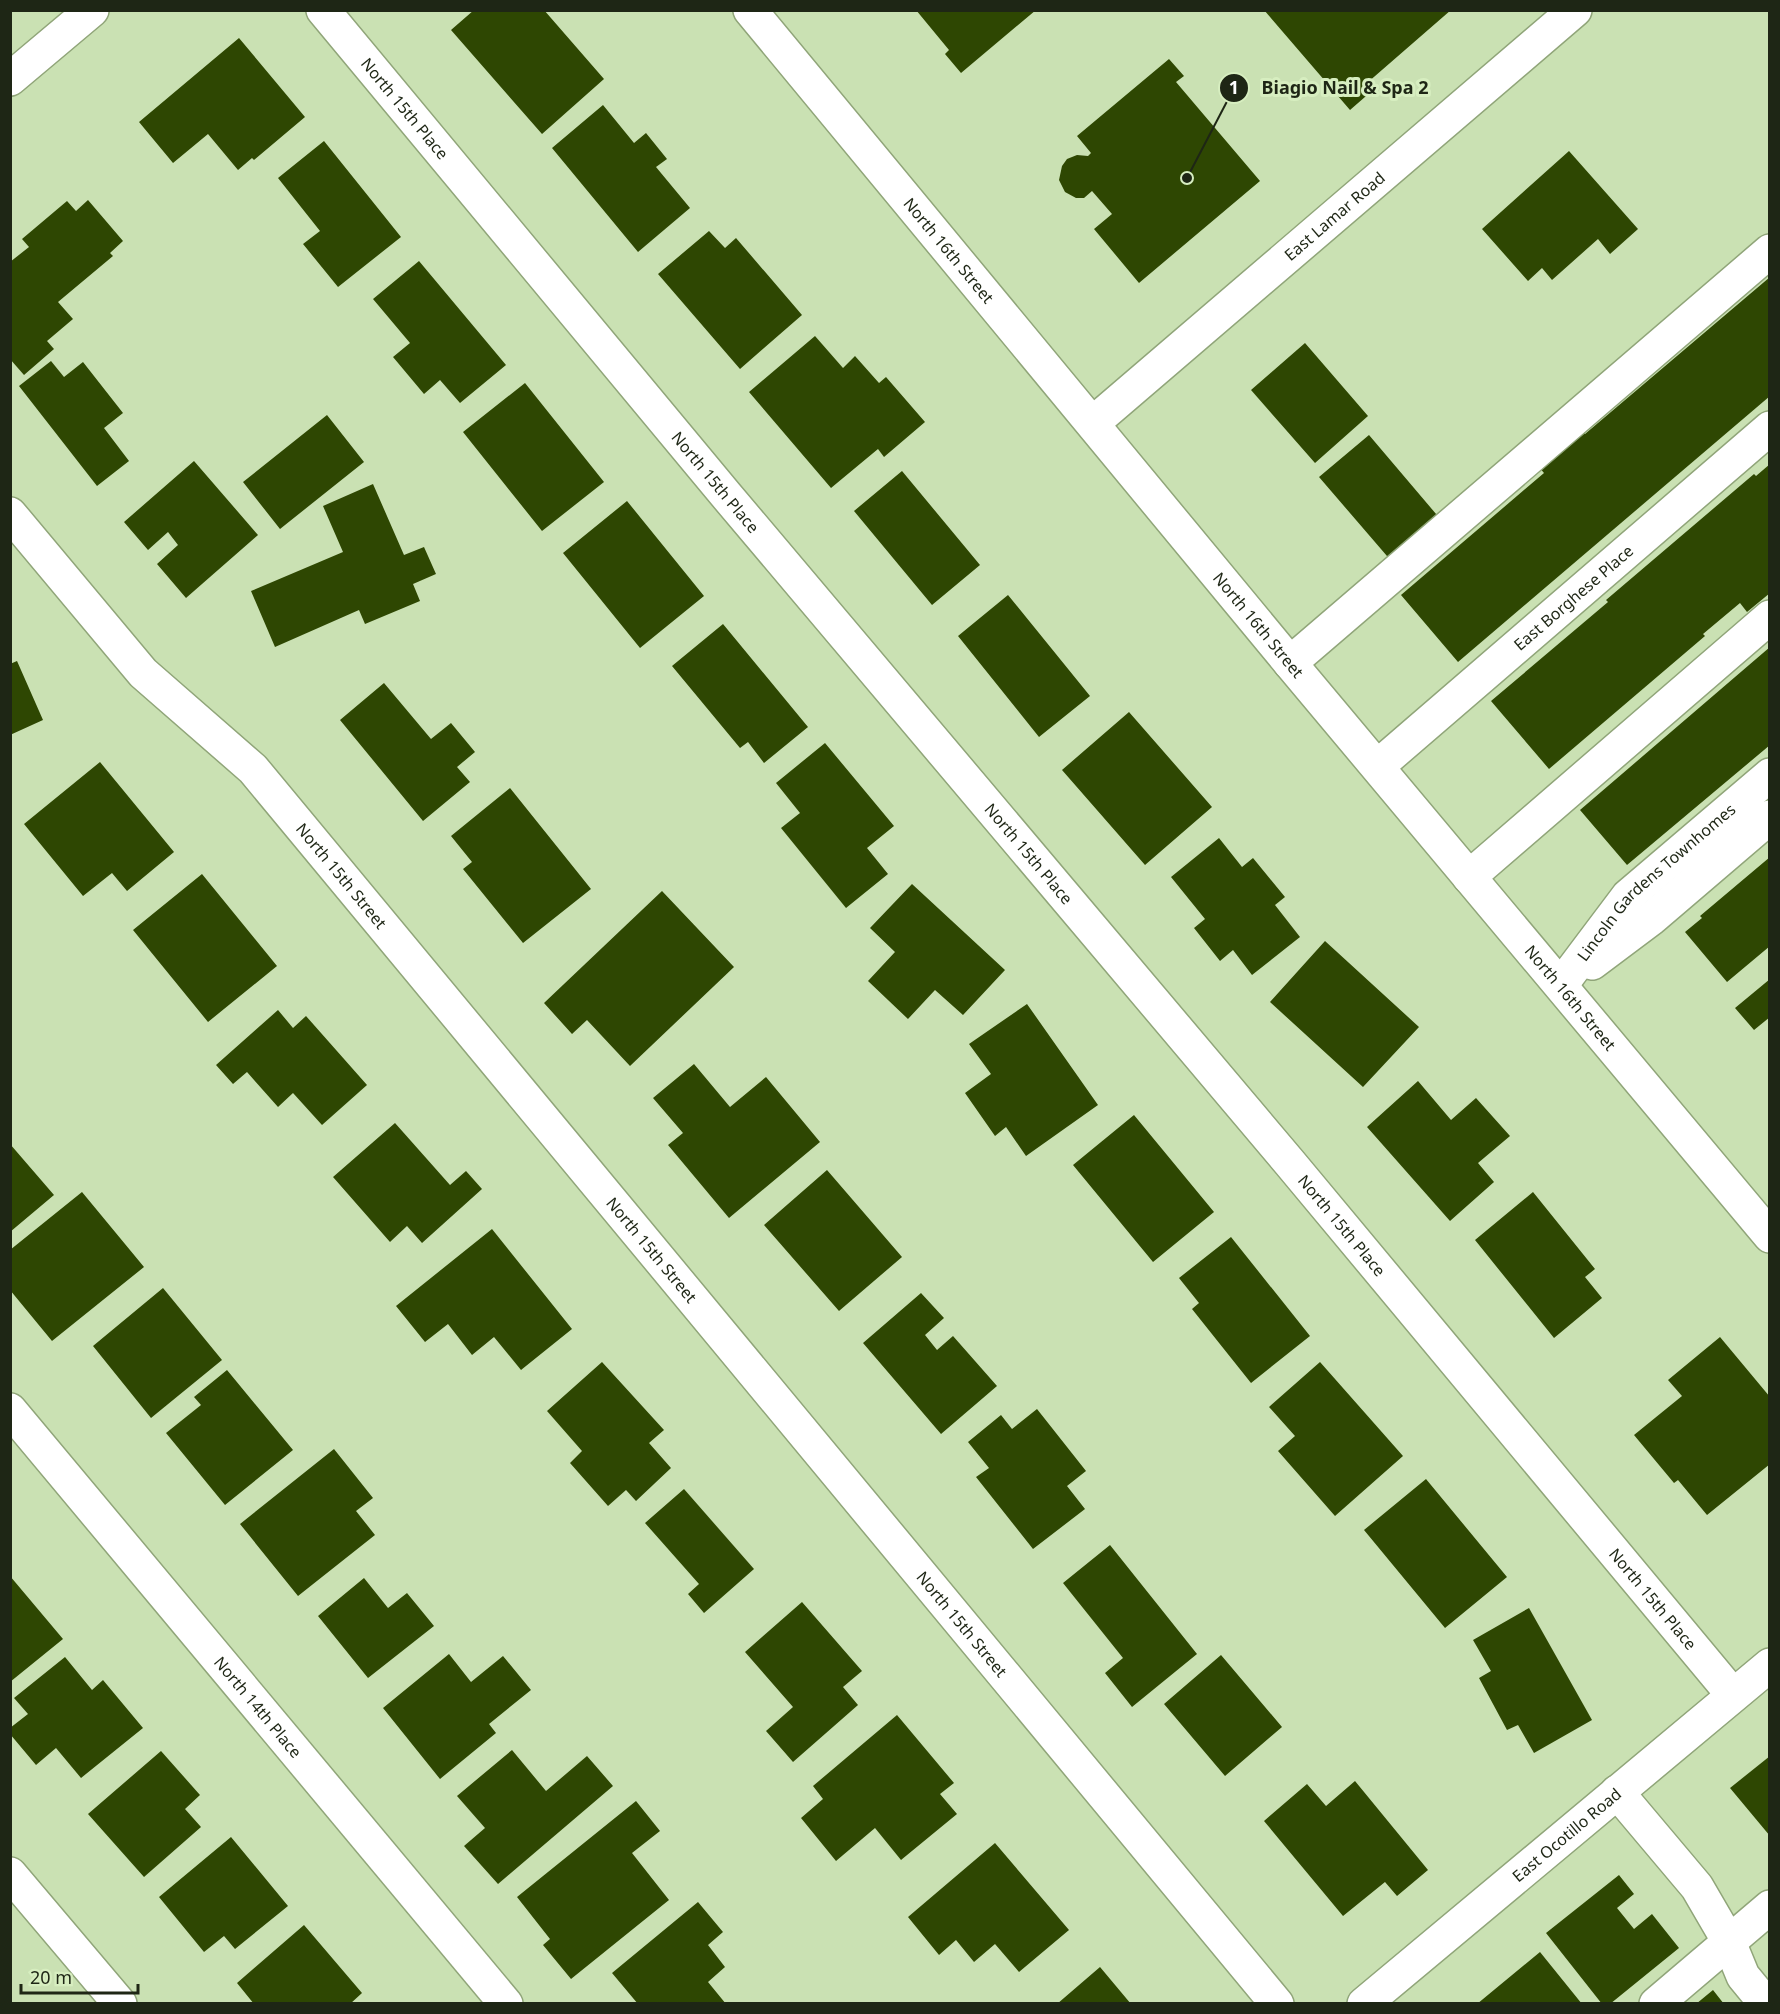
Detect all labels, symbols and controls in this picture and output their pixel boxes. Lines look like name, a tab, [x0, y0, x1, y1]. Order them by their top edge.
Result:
street label: North 15th Place	[356, 53, 454, 164]
callout: Biagio Nail & Spa 2	[1219, 70, 1440, 106]
text: 1	[1229, 75, 1239, 99]
text: Biagio Nail & Spa 2	[1262, 75, 1428, 99]
street label: East Lamar Road	[1279, 167, 1390, 265]
street label: North 16th Street	[899, 193, 999, 308]
street label: North 15th Place	[667, 427, 764, 538]
street label: East Borghese Place	[1509, 540, 1638, 655]
street label: North 16th Street	[1208, 567, 1309, 683]
street label: North 15th Place	[980, 798, 1078, 909]
street label: Lincoln Gardens Townhomes	[1572, 798, 1740, 965]
street label: North 15th Street	[291, 818, 392, 933]
street label: North 16th Street	[1520, 940, 1621, 1055]
street label: North 15th Place	[1293, 1170, 1391, 1281]
street label: North 15th Street	[601, 1192, 702, 1308]
street label: North 15th Place	[1604, 1543, 1702, 1654]
street label: North 15th Street	[912, 1567, 1012, 1682]
street label: North 14th Place	[209, 1652, 307, 1762]
street label: East Ocotillo Road	[1507, 1783, 1626, 1887]
scale bar	[21, 1957, 138, 1995]
text: 20 m	[30, 1965, 72, 1989]

